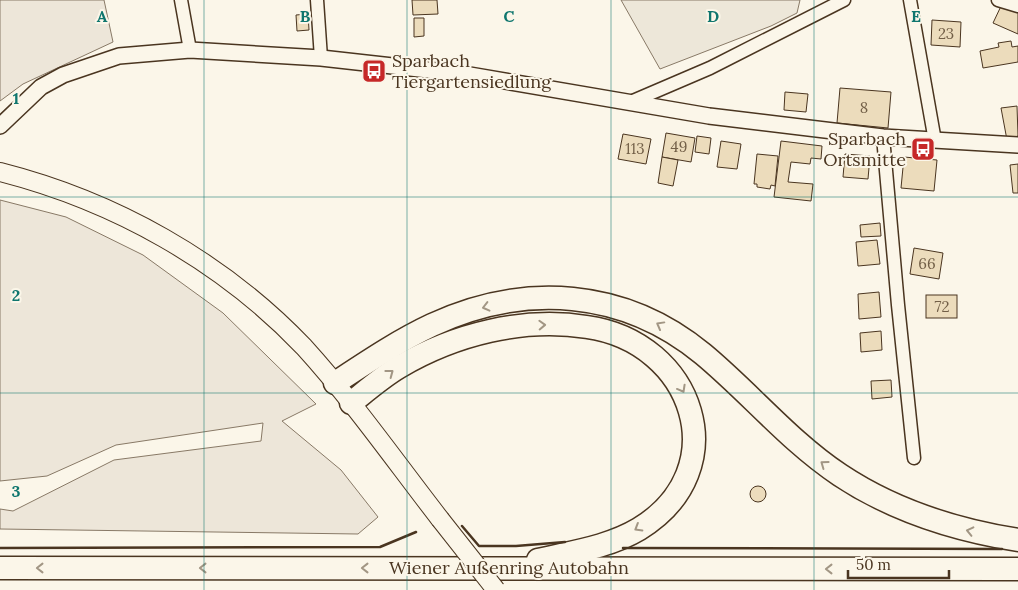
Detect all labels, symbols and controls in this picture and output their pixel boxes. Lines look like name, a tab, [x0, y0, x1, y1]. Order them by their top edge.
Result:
text: A	[97, 6, 108, 26]
text: B	[300, 6, 311, 26]
text: C	[503, 6, 515, 26]
text: D	[707, 6, 719, 26]
text: E	[911, 6, 921, 26]
house number: 23	[938, 24, 954, 43]
place label: Sparbach Tiergartensiedlung	[392, 49, 552, 93]
bus stop icon: Sparbach Tiergartensiedlung	[361, 58, 387, 84]
text: 1	[13, 88, 19, 108]
house number: 8	[860, 98, 868, 117]
place label: Sparbach Ortsmitte	[823, 127, 906, 171]
bus stop icon: Sparbach Ortsmitte	[910, 136, 936, 162]
house number: 49	[671, 137, 687, 156]
house number: 113	[625, 139, 645, 158]
house number: 66	[918, 254, 936, 273]
text: 2	[12, 285, 20, 305]
house number: 72	[935, 297, 949, 316]
one-way arrow	[482, 301, 491, 312]
one-way arrow	[538, 319, 546, 330]
one-way arrow	[657, 321, 666, 331]
one-way arrow	[384, 371, 393, 379]
one-way arrow	[676, 383, 686, 392]
one-way arrow	[820, 461, 830, 470]
text: 3	[12, 481, 21, 501]
one-way arrow	[635, 522, 644, 532]
one-way arrow	[966, 526, 975, 537]
scale bar	[848, 548, 949, 580]
text: 50 m	[856, 555, 891, 574]
street label: Wiener Außenring Autobahn	[389, 556, 629, 579]
one-way arrow	[36, 563, 44, 573]
one-way arrow	[198, 563, 206, 573]
one-way arrow	[361, 563, 368, 573]
one-way arrow	[825, 564, 833, 574]

